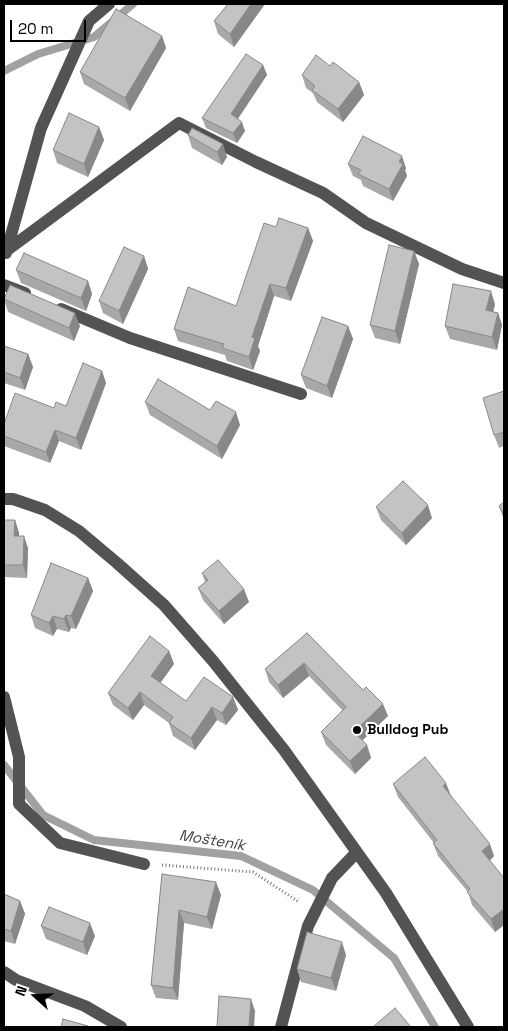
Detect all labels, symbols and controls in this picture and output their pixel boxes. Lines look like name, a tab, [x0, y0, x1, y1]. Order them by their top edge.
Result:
scale bar	[12, 10, 89, 42]
text: 20 m	[18, 19, 53, 38]
place label: Bulldog Pub	[367, 722, 448, 738]
marker: Bulldog Pub	[351, 724, 363, 736]
water label: Mošteník	[178, 827, 246, 855]
north arrow	[10, 971, 60, 1021]
text: N	[11, 983, 31, 998]

